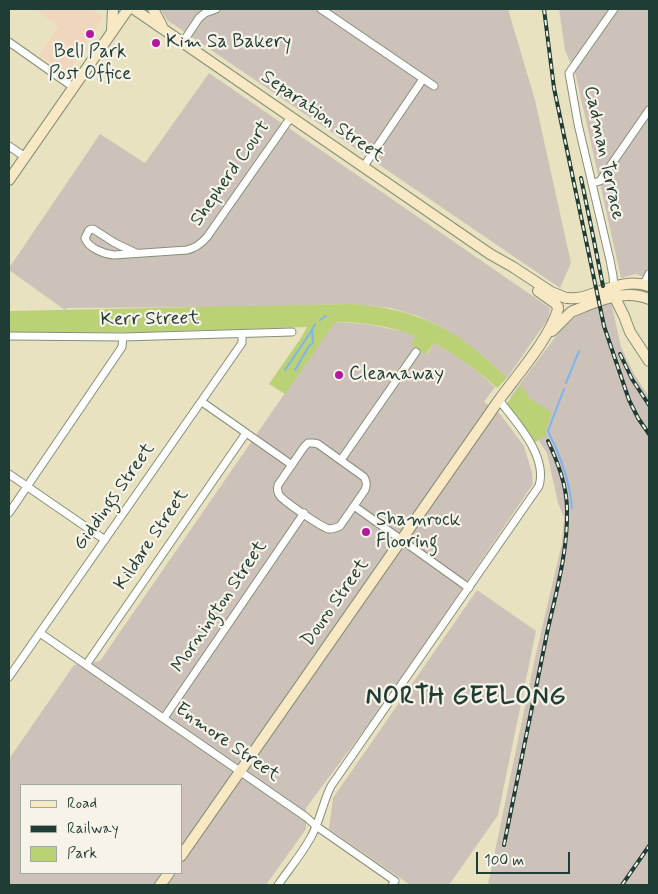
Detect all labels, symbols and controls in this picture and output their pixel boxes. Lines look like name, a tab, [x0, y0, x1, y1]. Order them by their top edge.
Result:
marker: Bell Park Post Office	[84, 28, 96, 40]
place label: Kim Sa Bakery	[166, 32, 291, 54]
marker: Kim Sa Bakery	[150, 37, 162, 49]
place label: Bell Park Post Office	[49, 42, 131, 86]
street label: Separation Street	[256, 66, 388, 168]
street label: Cadman Terrace	[578, 84, 628, 222]
street label: Shepherd Court	[186, 117, 276, 231]
street label: Kerr Street	[100, 308, 200, 332]
place label: Cleanaway	[349, 364, 444, 386]
marker: Cleanaway	[333, 369, 345, 381]
street label: Giddings Street	[69, 439, 161, 555]
street label: Kildare Street	[110, 485, 194, 595]
place label: Shamrock Flooring	[376, 510, 460, 554]
marker: Shamrock Flooring	[360, 526, 372, 538]
street label: Mornington Street	[167, 537, 273, 677]
street label: Douro Street	[297, 554, 375, 652]
district label: NORTH GEELONG	[364, 684, 568, 712]
street label: Enmore Street	[170, 698, 284, 788]
legend	[20, 784, 182, 874]
text: Road	[67, 794, 97, 814]
text: Railway	[67, 819, 119, 839]
scale bar	[478, 842, 572, 874]
text: Park	[67, 844, 97, 864]
text: 100 m	[484, 851, 524, 871]

